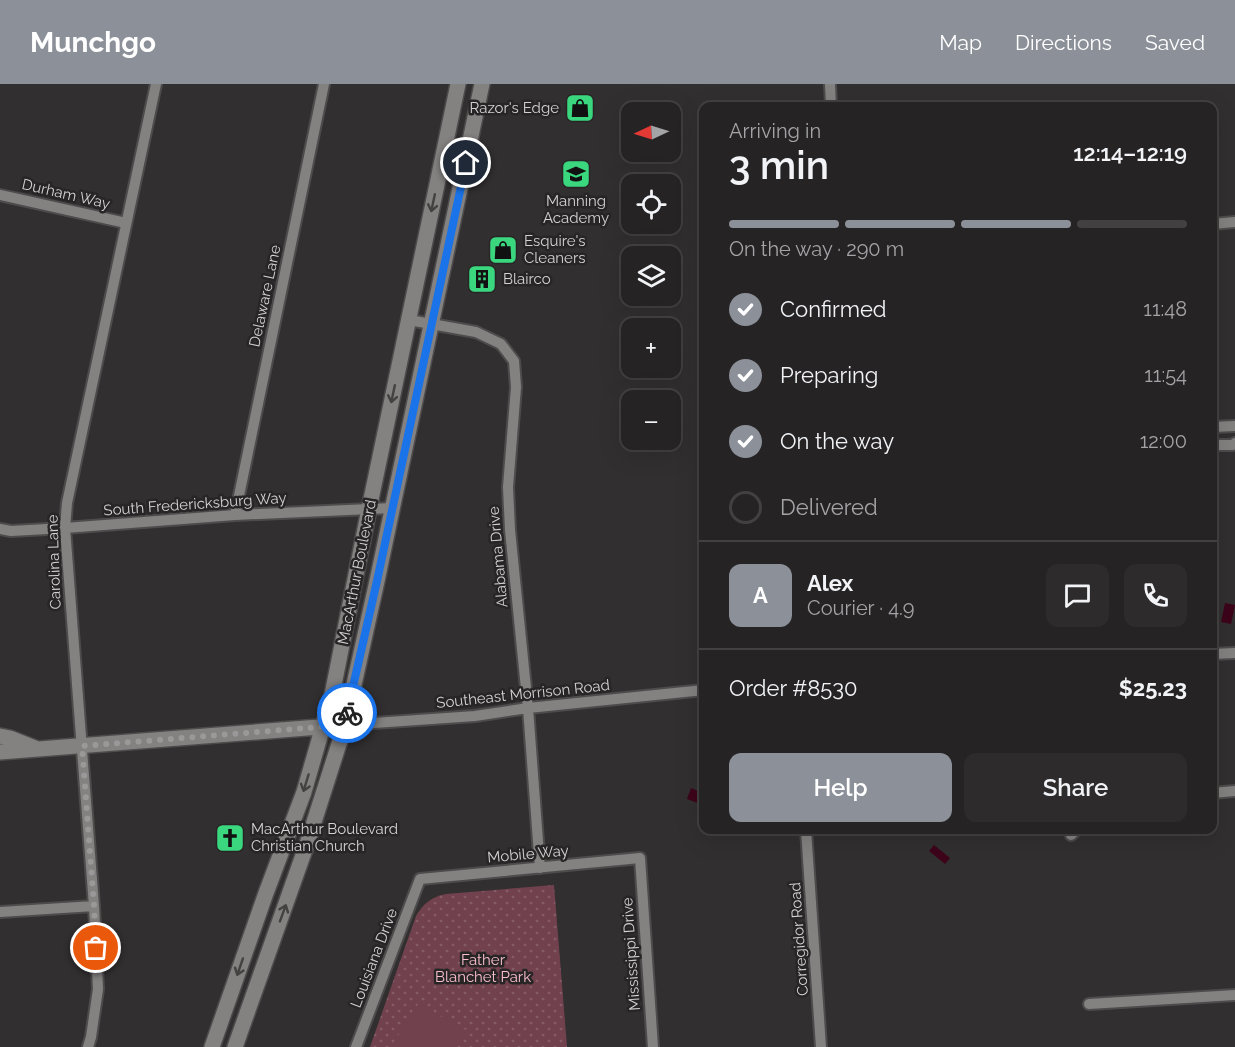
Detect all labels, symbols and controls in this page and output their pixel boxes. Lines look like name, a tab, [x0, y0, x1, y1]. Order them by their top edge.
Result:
text: Munchgo	[30, 26, 156, 59]
text: Map	[939, 30, 982, 55]
text: Directions	[1015, 30, 1112, 55]
text: Saved	[1145, 30, 1205, 55]
shop icon: Razor's Edge	[564, 92, 596, 124]
place label: Razor's Edge	[470, 99, 559, 117]
north arrow	[621, 102, 681, 162]
map controls	[621, 102, 681, 450]
text: Arriving in	[729, 119, 821, 143]
pin	[440, 137, 491, 188]
text: 12:14–12:19	[1073, 140, 1187, 166]
text: 3 min	[729, 142, 829, 188]
icon: home	[449, 146, 482, 179]
school or university icon: Manning Academy	[560, 158, 592, 190]
button: locate	[621, 174, 681, 234]
street label: Durham Way	[20, 175, 112, 213]
place label: Manning Academy	[543, 192, 609, 227]
one-way arrow	[427, 193, 439, 212]
place label: Esquire's Cleaners	[524, 232, 586, 267]
shop icon: Esquire's Cleaners	[487, 234, 519, 266]
text: On the way · 290 m	[729, 237, 904, 261]
street label: Delaware Lane	[245, 243, 285, 349]
button: layers	[621, 246, 681, 306]
building icon: Blairco	[466, 263, 498, 295]
place label: Blairco	[503, 270, 551, 288]
icon: check	[729, 293, 762, 326]
text: Confirmed	[780, 296, 887, 322]
text: 11:48	[1143, 297, 1187, 321]
button: +	[621, 318, 681, 378]
icon: check	[729, 359, 762, 392]
text: Preparing	[780, 362, 878, 388]
text: 11:54	[1144, 363, 1187, 387]
one-way arrow	[387, 384, 399, 403]
button: −	[621, 390, 681, 450]
icon: check	[729, 425, 762, 458]
text: On the way	[780, 428, 894, 454]
text: 12:00	[1140, 429, 1187, 453]
street label: South Fredericksburg Way	[103, 489, 287, 519]
text: Delivered	[780, 494, 878, 520]
street label: MacArthur Boulevard	[334, 498, 380, 646]
street label: Alabama Drive	[485, 506, 511, 608]
street label: Carolina Lane	[43, 514, 65, 610]
button: chat	[1046, 564, 1109, 627]
button: phone	[1124, 564, 1187, 627]
text: Alex	[807, 570, 853, 596]
text: A	[753, 582, 768, 608]
text: Courier · 4.9	[807, 596, 915, 620]
text: Order #8530	[729, 675, 857, 701]
text: $25.23	[1119, 675, 1187, 701]
street label: Southeast Morrison Road	[435, 676, 611, 712]
courier	[317, 683, 377, 743]
icon: bike	[331, 697, 364, 730]
button: Help	[729, 753, 952, 822]
button: Share	[964, 753, 1187, 822]
one-way arrow	[300, 773, 311, 792]
place label: MacArthur Boulevard Christian Church	[251, 820, 398, 855]
church icon: MacArthur Boulevard Christian Church	[214, 822, 246, 854]
street label: Mobile Way	[487, 841, 569, 867]
street label: Corregidor Road	[786, 882, 812, 996]
street label: Mississippi Drive	[618, 897, 644, 1011]
one-way arrow	[278, 904, 289, 923]
street label: Louisiana Drive	[347, 906, 401, 1010]
pin	[70, 922, 121, 973]
icon: bag	[79, 931, 112, 964]
park label: Father Blanchet Park	[435, 951, 531, 986]
one-way arrow	[233, 957, 244, 976]

